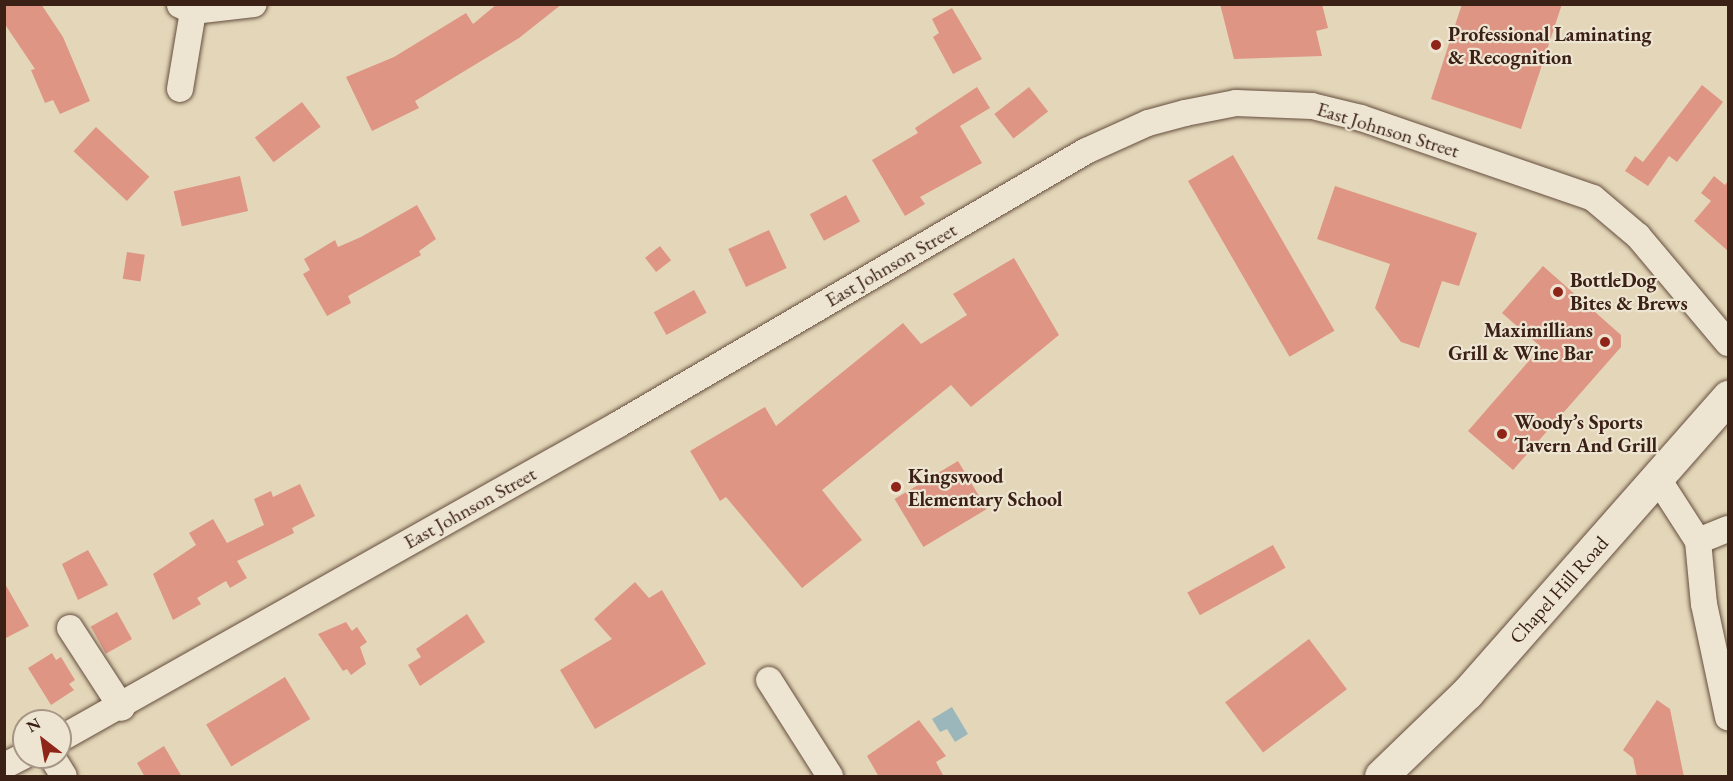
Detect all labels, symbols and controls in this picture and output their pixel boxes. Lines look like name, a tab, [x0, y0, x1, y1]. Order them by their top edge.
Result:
place label: Professional Laminating & Recognition	[1448, 22, 1651, 69]
marker: Professional Laminating & Recognition	[1429, 38, 1443, 52]
street label: East Johnson Street	[1314, 97, 1462, 163]
street label: East Johnson Street	[821, 218, 961, 312]
place label: BottleDog Bites & Brews	[1570, 268, 1688, 315]
marker: BottleDog Bites & Brews	[1551, 285, 1565, 299]
place label: Maximillians Grill & Wine Bar	[1448, 318, 1593, 365]
marker: Maximillians Grill & Wine Bar	[1598, 335, 1612, 349]
place label: Woody’s Sports Tavern And Grill	[1514, 410, 1657, 457]
marker: Woody’s Sports Tavern And Grill	[1495, 427, 1509, 441]
street label: East Johnson Street	[400, 462, 540, 554]
place label: Kingswood Elementary School	[908, 464, 1062, 511]
marker: Kingswood Elementary School	[889, 480, 903, 494]
street label: Chapel Hill Road	[1505, 531, 1613, 649]
north arrow	[12, 709, 72, 769]
text: N	[23, 713, 44, 737]

